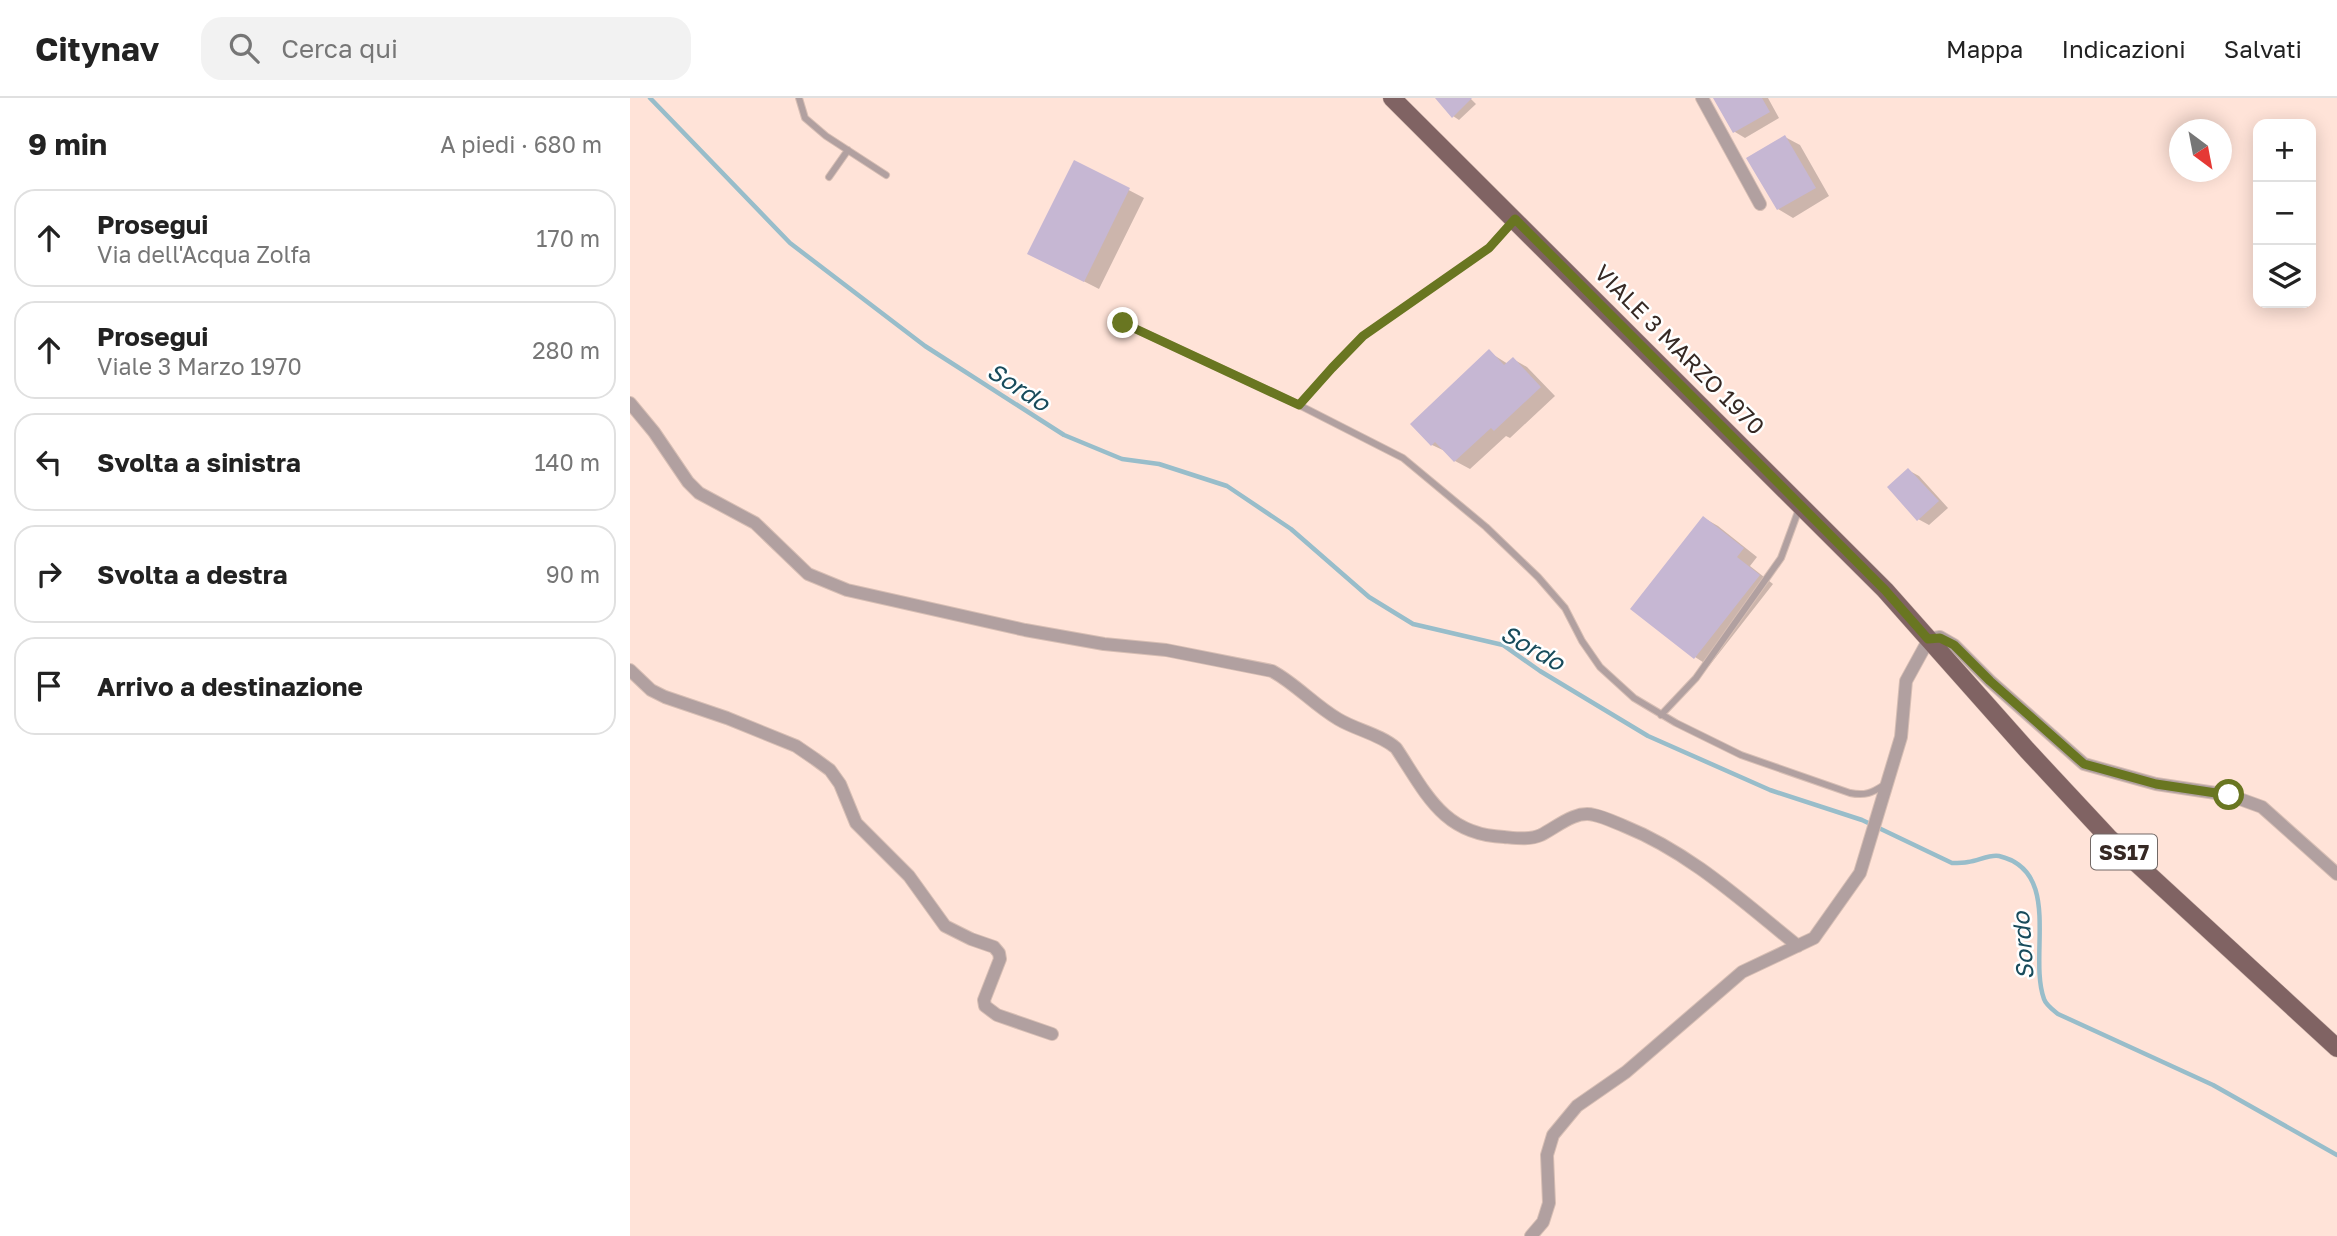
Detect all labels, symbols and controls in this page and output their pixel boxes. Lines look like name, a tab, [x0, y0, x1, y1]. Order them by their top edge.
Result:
search box	[201, 17, 691, 80]
text: Citynav	[35, 29, 159, 68]
icon: search	[225, 29, 263, 67]
text: Cerca qui	[281, 33, 398, 64]
text: Mappa	[1946, 34, 2023, 63]
text: Indicazioni	[2061, 34, 2186, 63]
text: Salvati	[2224, 34, 2302, 63]
north arrow	[2169, 119, 2232, 182]
map controls	[2253, 119, 2316, 308]
button: +	[2253, 119, 2316, 182]
text: 9 min	[28, 126, 107, 162]
text: A piedi · 680 m	[440, 130, 602, 158]
button: −	[2253, 182, 2316, 245]
text: Prosegui	[97, 209, 208, 240]
icon: ahead	[30, 219, 68, 257]
text: 170 m	[536, 224, 600, 252]
text: Via dell'Acqua Zolfa	[97, 240, 311, 268]
button: layers	[2253, 245, 2316, 308]
street label: VIALE 3 MARZO 1970	[1589, 258, 1771, 440]
route end	[1107, 307, 1138, 338]
text: Prosegui	[97, 321, 208, 352]
icon: ahead	[30, 331, 68, 369]
text: 280 m	[532, 336, 600, 364]
text: Viale 3 Marzo 1970	[97, 352, 302, 380]
water label: Sordo	[983, 355, 1057, 418]
icon: left	[30, 443, 68, 481]
text: Svolta a sinistra	[97, 447, 301, 478]
text: 140 m	[534, 448, 600, 476]
icon: right	[30, 555, 68, 593]
text: Svolta a destra	[97, 559, 288, 590]
text: 90 m	[546, 560, 600, 588]
water label: Sordo	[1496, 618, 1571, 677]
icon: arrive	[30, 667, 68, 705]
text: Arrivo a destinazione	[97, 671, 363, 702]
route start	[2213, 779, 2244, 810]
road number: SS17	[2091, 834, 2157, 870]
water label: Sordo	[2005, 909, 2039, 981]

